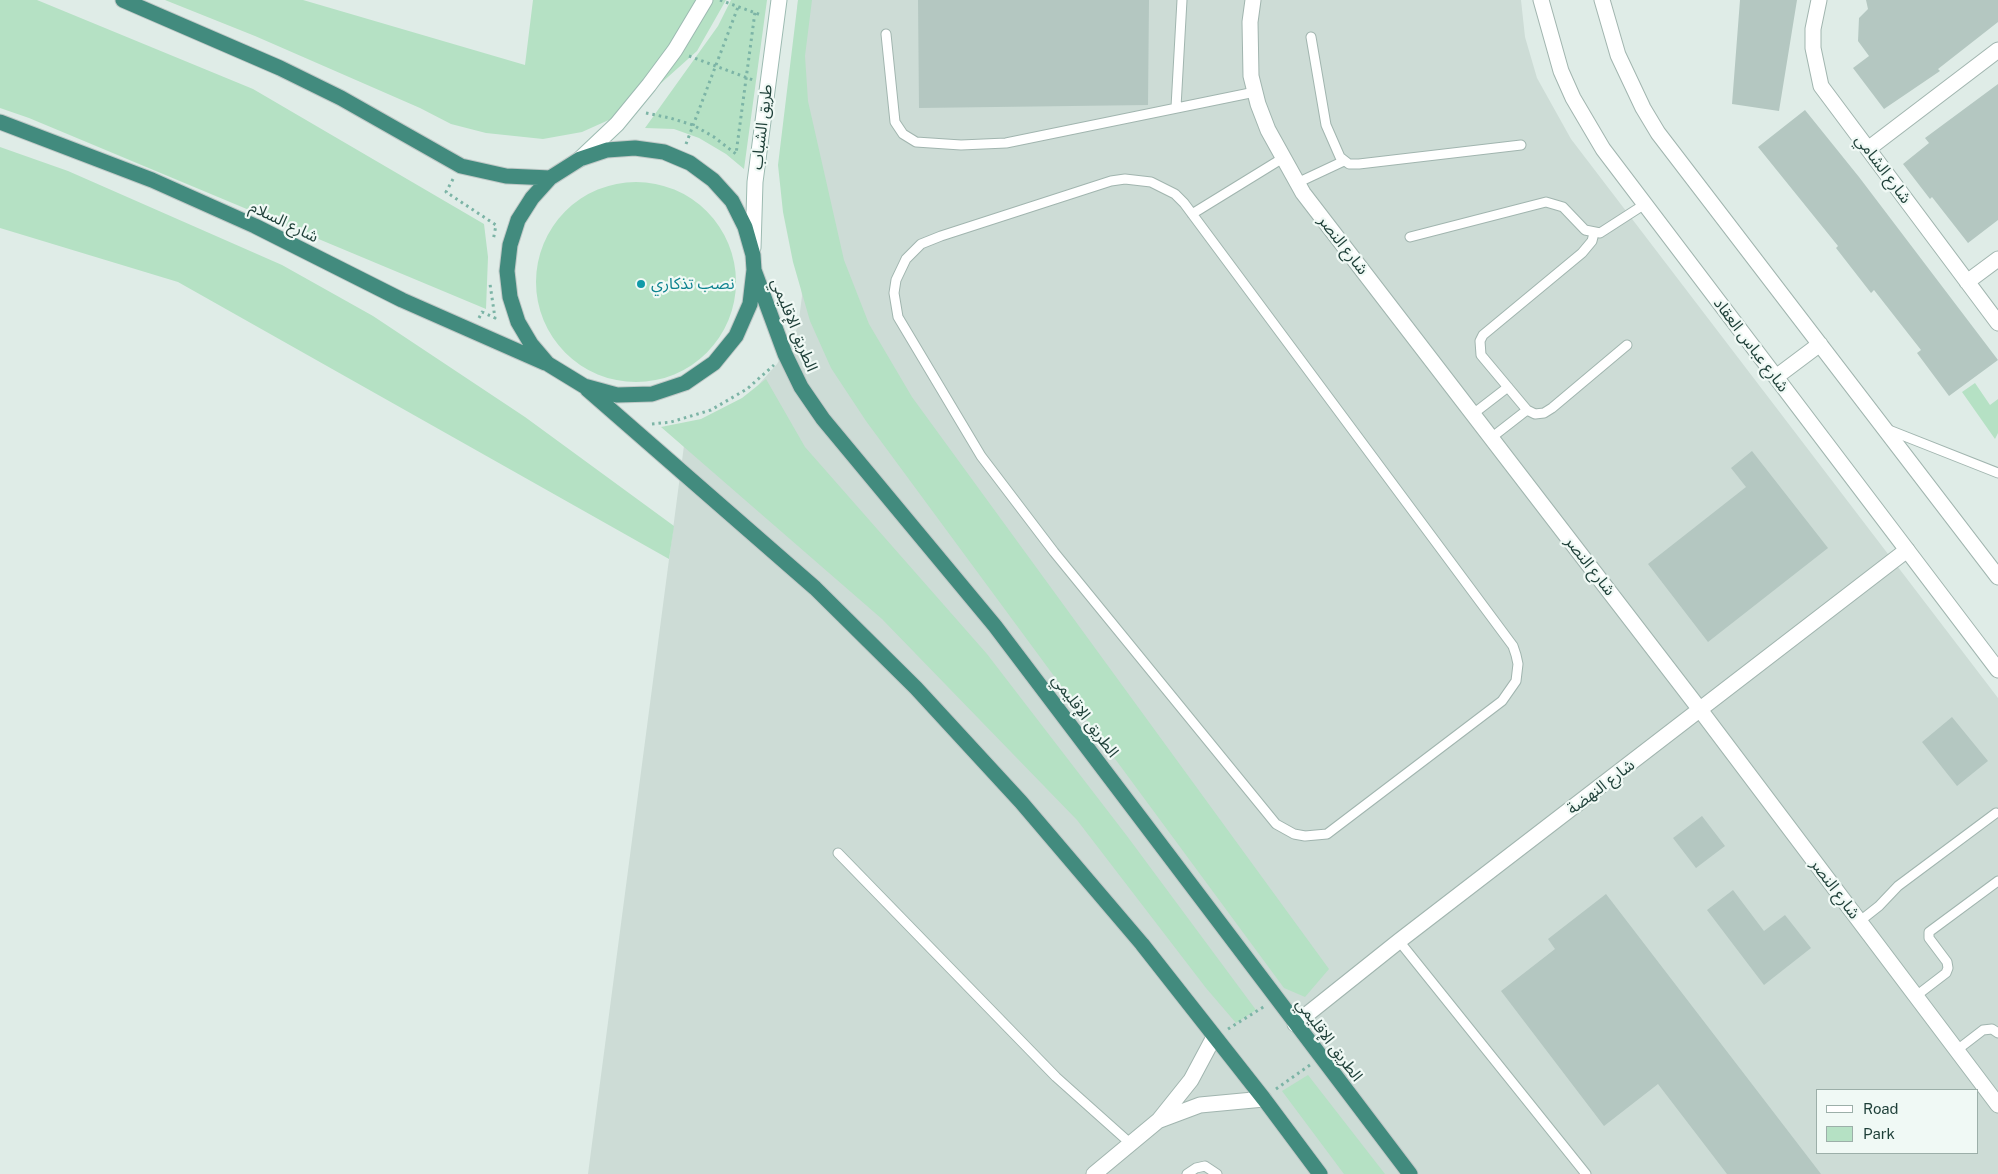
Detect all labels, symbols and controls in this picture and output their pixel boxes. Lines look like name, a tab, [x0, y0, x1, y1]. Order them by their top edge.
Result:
street label: طريق الشباب	[747, 83, 777, 171]
street label: شارع الشامي	[1851, 131, 1915, 207]
street label: شارع السلام	[247, 197, 321, 247]
street label: شارع النصر	[1314, 211, 1372, 279]
place label: نصب تذكاري	[651, 274, 734, 294]
street label: الطريق الإقليمي	[767, 276, 821, 374]
marker: نصب تذكاري	[635, 278, 647, 290]
street label: شارع عباس العقاد	[1709, 294, 1793, 396]
street label: شارع النصر	[1561, 532, 1619, 600]
street label: الطريق الإقليمي	[1048, 671, 1122, 761]
street label: شارع النهضة	[1563, 755, 1639, 819]
street label: شارع النصر	[1806, 855, 1864, 923]
street label: الطريق الإقليمي	[1292, 995, 1366, 1085]
legend	[1816, 1089, 1978, 1154]
text: Road	[1863, 1100, 1899, 1117]
text: Park	[1863, 1125, 1895, 1142]

